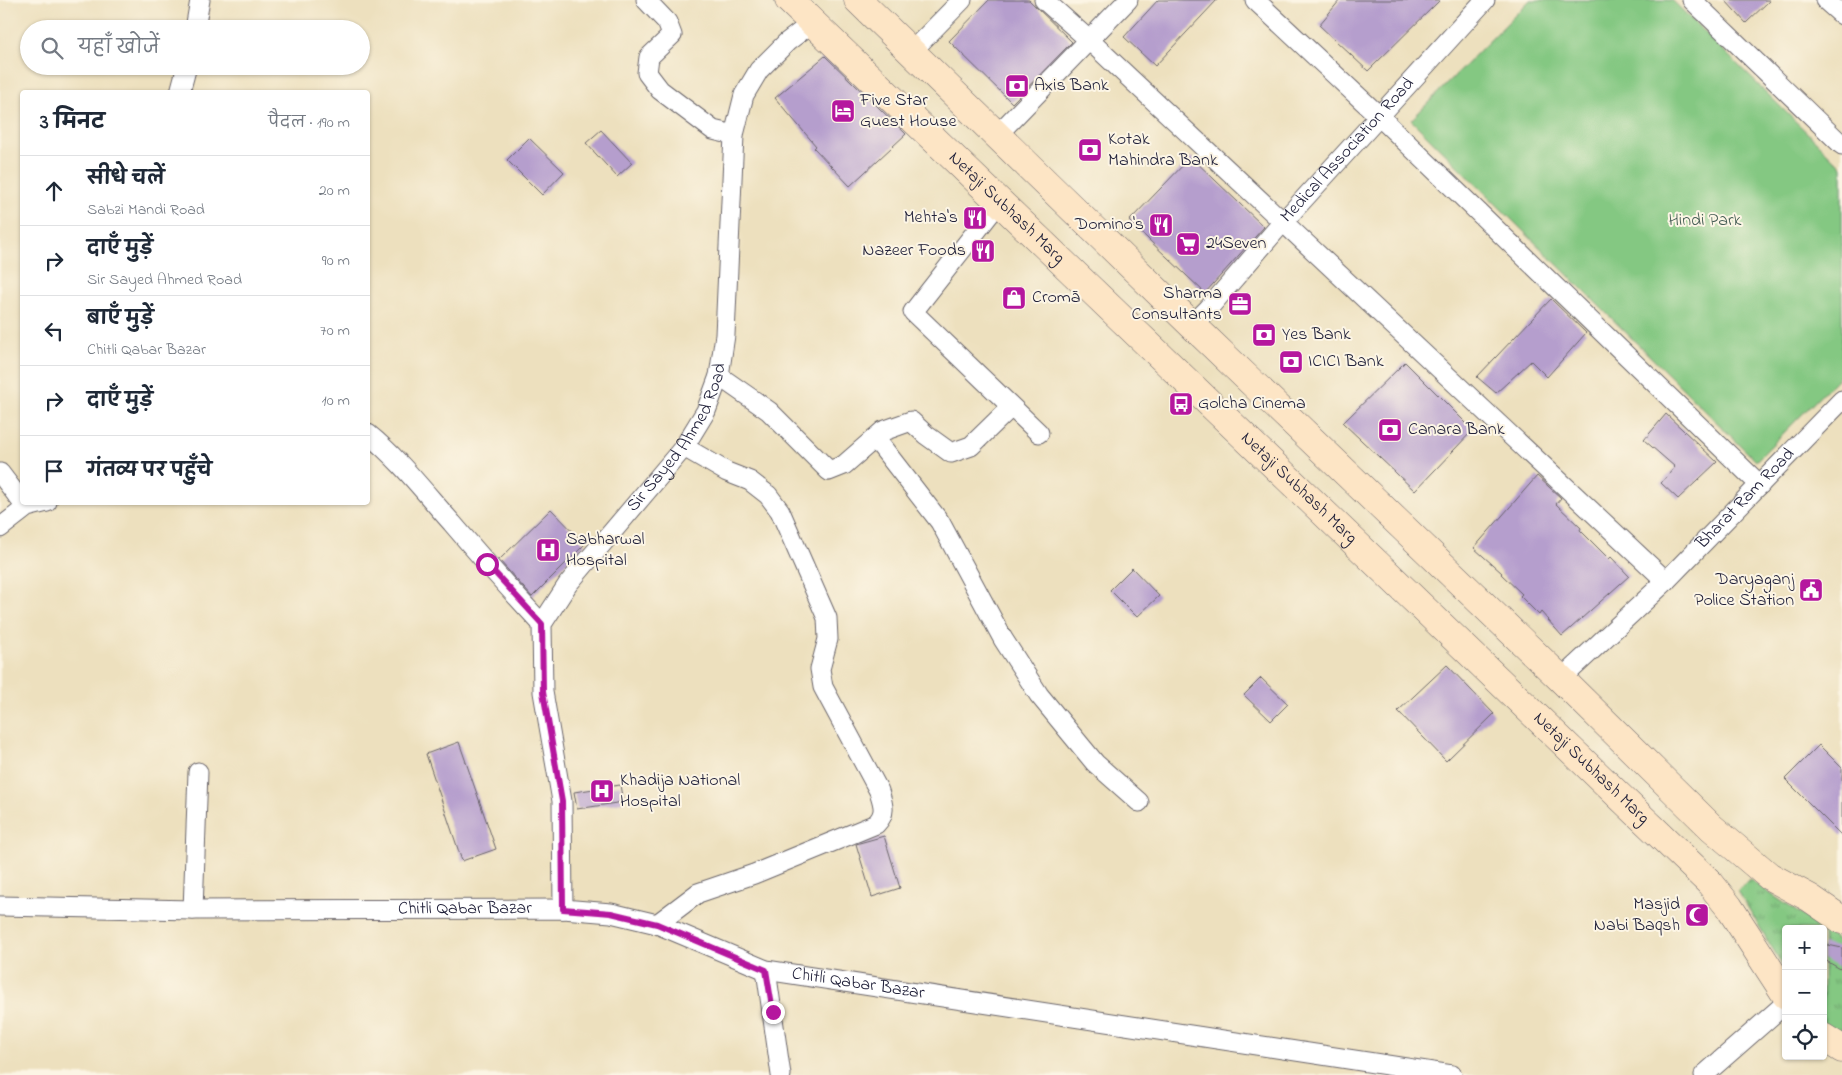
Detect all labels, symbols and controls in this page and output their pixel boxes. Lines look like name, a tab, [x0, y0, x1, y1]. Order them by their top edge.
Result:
search box	[20, 20, 370, 75]
icon: search	[38, 34, 66, 62]
text: यहाँ खोजें	[78, 35, 160, 62]
street label: Medical Association Road	[1275, 72, 1421, 229]
bank icon: Axis Bank	[1004, 73, 1030, 99]
place label: Axis Bank	[1034, 73, 1109, 99]
place label: Five Star Guest House	[859, 88, 958, 135]
hotel icon: Five Star Guest House	[830, 98, 856, 124]
text: 3 मिनट	[40, 108, 105, 138]
text: पैदल · 190 m	[268, 111, 350, 135]
place label: Kotak Mahindra Bank	[1108, 127, 1218, 174]
bank icon: Kotak Mahindra Bank	[1077, 137, 1103, 163]
street label: Netaji Subhash Marg	[942, 146, 1071, 271]
text: सीधे चलें	[87, 166, 165, 193]
icon: ahead	[40, 177, 68, 205]
text: 20 m	[319, 179, 350, 203]
text: Sabzi Mandi Road	[87, 198, 205, 222]
place label: Mehta's	[904, 205, 958, 231]
restaurant icon: Mehta's	[962, 205, 988, 231]
park label: Hindi Park	[1669, 208, 1742, 234]
place label: Domino's	[1074, 212, 1144, 238]
restaurant icon: Domino's	[1148, 212, 1174, 238]
supermarket icon: 24Seven	[1175, 231, 1201, 257]
place label: 24Seven	[1206, 231, 1267, 257]
text: दाएँ मुड़ें	[87, 236, 153, 263]
place label: Nazeer Foods	[862, 238, 966, 264]
restaurant icon: Nazeer Foods	[970, 238, 996, 264]
icon: right	[40, 247, 68, 275]
text: 90 m	[322, 249, 350, 273]
text: Sir Sayed Ahmed Road	[87, 268, 242, 292]
place label: Sharma Consultants	[1132, 281, 1222, 328]
shop icon: Cromā	[1001, 285, 1027, 311]
place label: Cromā	[1032, 285, 1080, 311]
office icon: Sharma Consultants	[1227, 291, 1253, 317]
text: बाएँ मुड़ें	[87, 306, 154, 333]
icon: left	[40, 317, 68, 345]
text: 70 m	[320, 319, 350, 343]
bank icon: Yes Bank	[1251, 322, 1277, 348]
place label: Yes Bank	[1282, 322, 1351, 348]
text: Chitli Qabar Bazar	[87, 338, 206, 362]
bank icon: ICICI Bank	[1278, 349, 1304, 375]
place label: ICICI Bank	[1308, 349, 1384, 375]
street label: Sir Sayed Ahmed Road	[621, 361, 734, 518]
icon: right	[40, 387, 68, 415]
text: दाएँ मुड़ें	[87, 388, 153, 415]
text: 10 m	[322, 389, 350, 413]
bus stop icon: Golcha Cinema	[1168, 391, 1194, 417]
place label: Golcha Cinema	[1198, 391, 1306, 417]
bank icon: Canara Bank	[1377, 417, 1403, 443]
place label: Canara Bank	[1408, 417, 1505, 443]
street label: Netaji Subhash Marg	[1234, 426, 1363, 552]
street label: Bharat Ram Road	[1689, 442, 1801, 556]
icon: arrive	[40, 457, 68, 485]
text: गंतव्य पर पहुँचे	[87, 458, 212, 485]
place label: Sabharwal Hospital	[566, 527, 645, 574]
hospital icon: Sabharwal Hospital	[535, 537, 561, 563]
route start	[476, 553, 499, 576]
place label: Daryaganj Police Station	[1694, 567, 1794, 614]
public building icon: Daryaganj Police Station	[1798, 577, 1824, 603]
street label: Netaji Subhash Marg	[1527, 707, 1655, 832]
place label: Khadija National Hospital	[620, 768, 740, 815]
hospital icon: Khadija National Hospital	[589, 778, 615, 804]
place label: Masjid Nabi Baqsh	[1594, 892, 1680, 939]
street label: Chitli Qabar Bazar	[398, 896, 532, 922]
mosque icon: Masjid Nabi Baqsh	[1684, 902, 1710, 928]
map controls	[1782, 925, 1827, 1060]
button: +	[1782, 925, 1827, 970]
street label: Chitli Qabar Bazar	[790, 961, 927, 1007]
button: −	[1782, 970, 1827, 1015]
route end	[762, 1001, 785, 1024]
button: locate	[1782, 1015, 1827, 1060]

